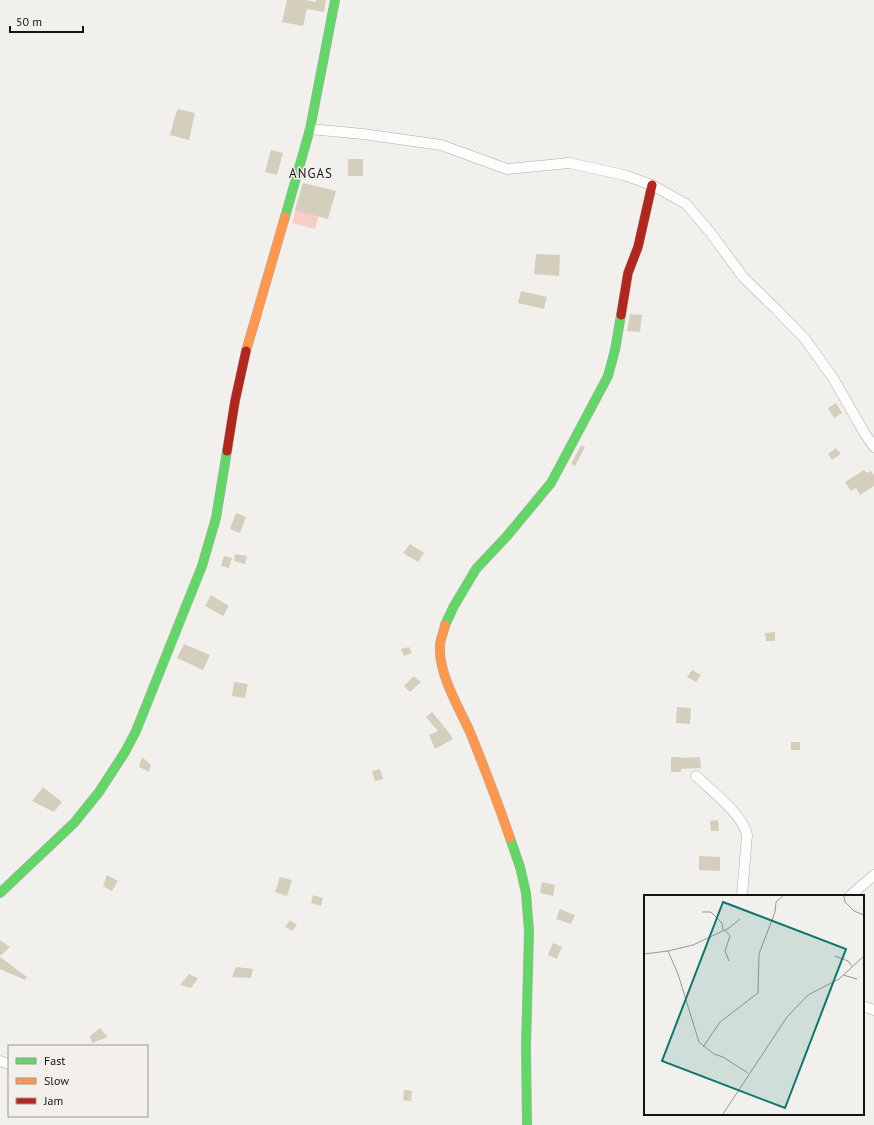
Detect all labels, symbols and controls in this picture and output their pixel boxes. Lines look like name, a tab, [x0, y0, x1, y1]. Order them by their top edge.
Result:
scale bar	[10, 8, 83, 34]
text: 50 m	[16, 14, 42, 29]
district label: ANGAS	[289, 165, 333, 182]
inset map	[644, 895, 864, 1115]
legend	[8, 1045, 148, 1117]
text: Fast	[44, 1053, 65, 1068]
text: Slow	[44, 1073, 69, 1088]
text: Jam	[43, 1093, 63, 1108]

